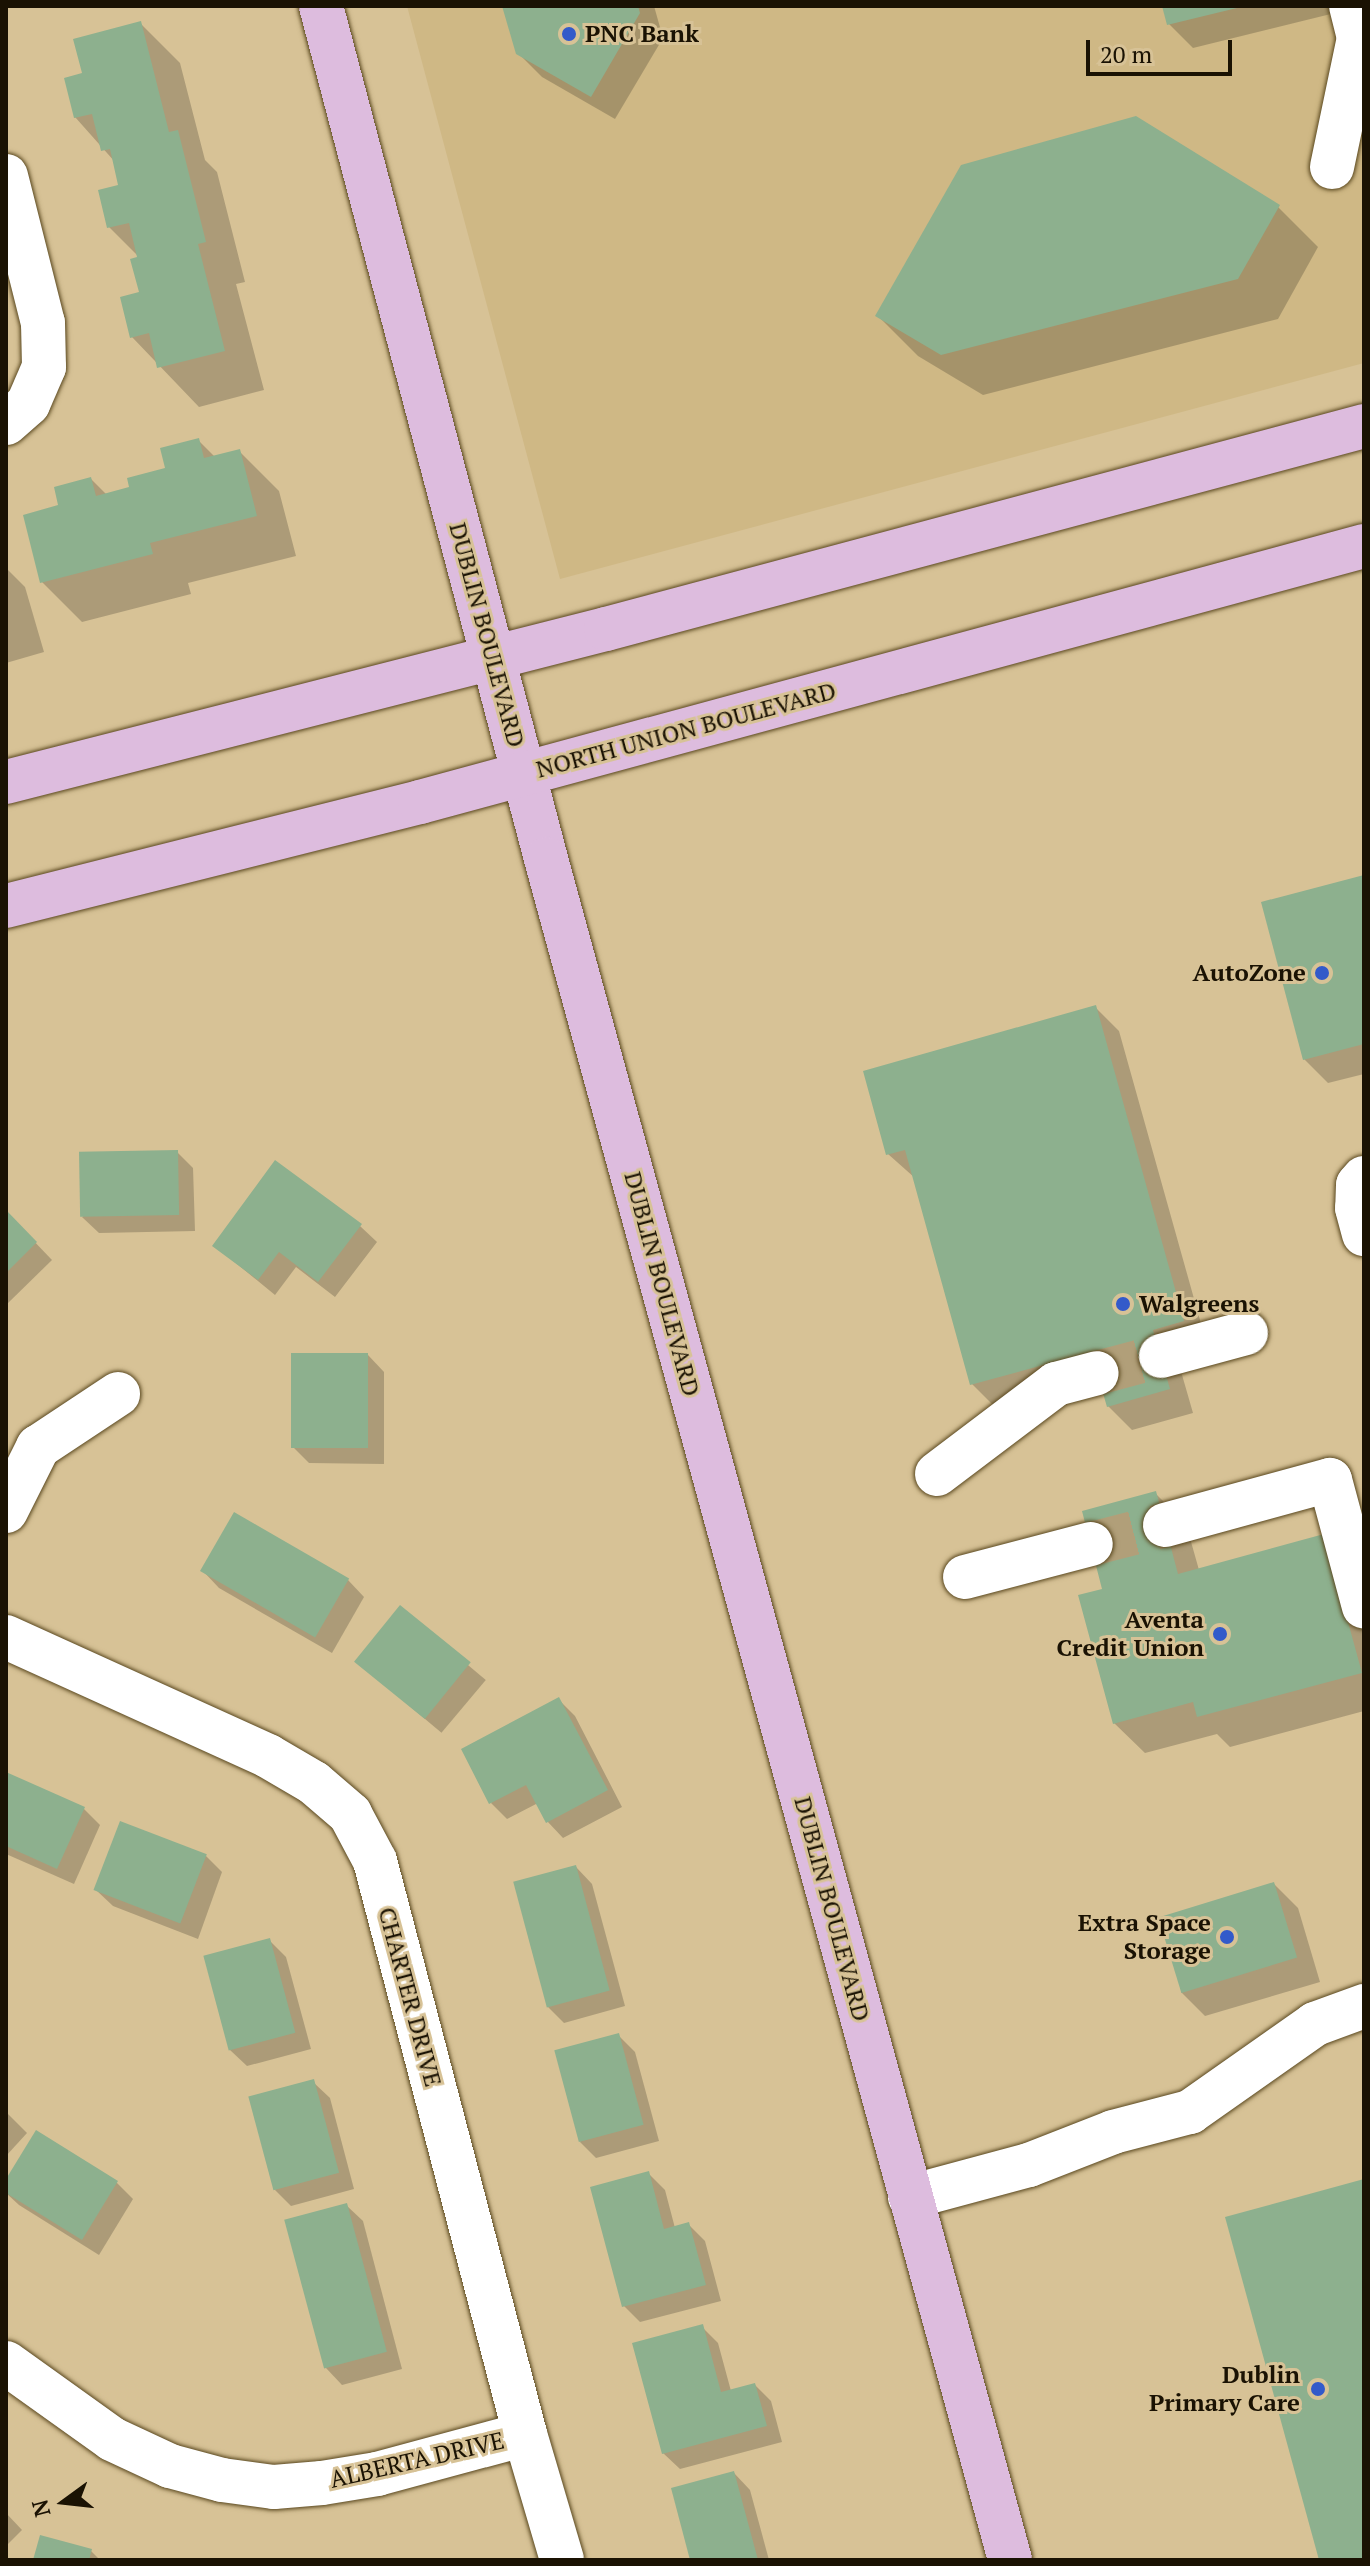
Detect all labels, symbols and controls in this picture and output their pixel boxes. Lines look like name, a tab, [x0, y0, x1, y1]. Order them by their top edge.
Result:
place label: PNC Bank	[585, 20, 699, 48]
scale bar	[1090, 24, 1236, 74]
marker: PNC Bank	[560, 25, 578, 43]
text: 20 m	[1100, 38, 1152, 70]
street label: DUBLIN BOULEVARD	[443, 520, 531, 750]
street label: NORTH UNION BOULEVARD	[533, 676, 839, 784]
place label: AutoZone	[1193, 959, 1306, 987]
marker: AutoZone	[1313, 964, 1331, 982]
street label: DUBLIN BOULEVARD	[618, 1169, 706, 1399]
place label: Walgreens	[1139, 1290, 1259, 1318]
marker: Walgreens	[1114, 1295, 1132, 1313]
place label: Aventa Credit Union	[1056, 1606, 1204, 1662]
marker: Aventa Credit Union	[1211, 1625, 1229, 1643]
street label: DUBLIN BOULEVARD	[788, 1794, 876, 2024]
street label: CHARTER DRIVE	[372, 1904, 448, 2090]
place label: Extra Space Storage	[1078, 1909, 1211, 1965]
marker: Extra Space Storage	[1218, 1928, 1236, 1946]
place label: Dublin Primary Care	[1149, 2361, 1300, 2417]
marker: Dublin Primary Care	[1307, 2378, 1329, 2400]
street label: ALBERTA DRIVE	[327, 2426, 507, 2494]
north arrow	[24, 2462, 104, 2542]
text: N	[24, 2497, 57, 2520]

